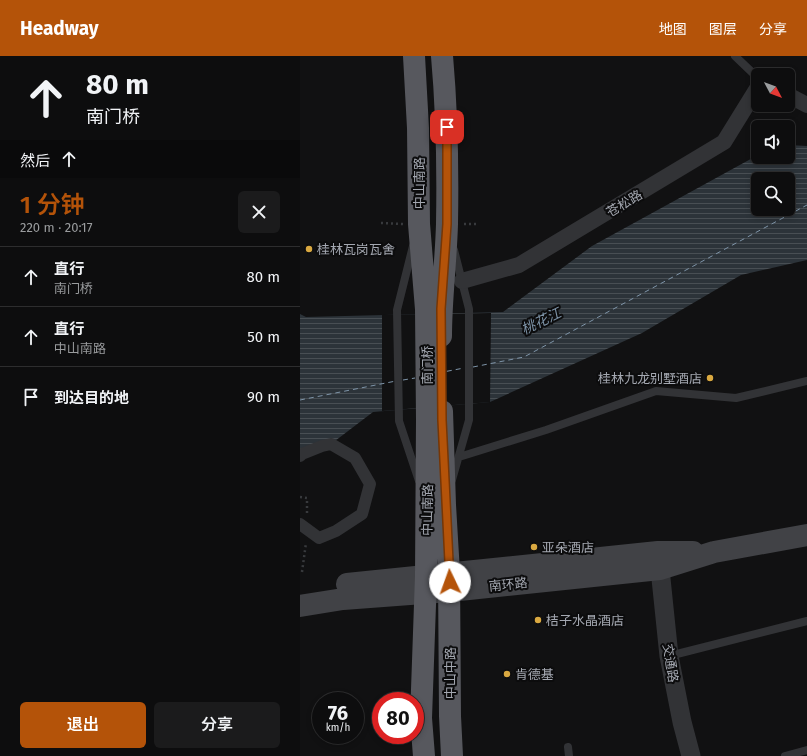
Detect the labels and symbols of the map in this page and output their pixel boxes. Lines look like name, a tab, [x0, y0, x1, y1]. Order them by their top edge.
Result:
north arrow	[751, 68, 795, 112]
pin	[430, 110, 464, 144]
street label: 中山南路	[412, 157, 427, 209]
street label: 苍松路	[604, 187, 645, 220]
place label: 桂林瓦岗瓦舍	[317, 242, 395, 257]
marker: 桂林瓦岗瓦舍	[304, 244, 314, 254]
water label: 桃花江	[519, 304, 566, 338]
street label: 南门桥	[420, 345, 435, 385]
place label: 桂林九龙别墅酒店	[598, 371, 702, 386]
marker: 桂林九龙别墅酒店	[705, 373, 715, 383]
street label: 中山南路	[420, 484, 435, 536]
place label: 亚朵酒店	[542, 540, 594, 555]
marker: 亚朵酒店	[529, 542, 539, 552]
position arrow	[429, 561, 471, 603]
street label: 南环路	[488, 575, 528, 594]
place label: 桔子水晶酒店	[546, 613, 624, 628]
marker: 桔子水晶酒店	[533, 615, 543, 625]
street label: 交通路	[660, 643, 681, 684]
street label: 中山中路	[443, 647, 458, 699]
place label: 肯德基	[515, 667, 554, 682]
marker: 肯德基	[502, 669, 512, 679]
speed limit sign: 80	[372, 692, 424, 744]

